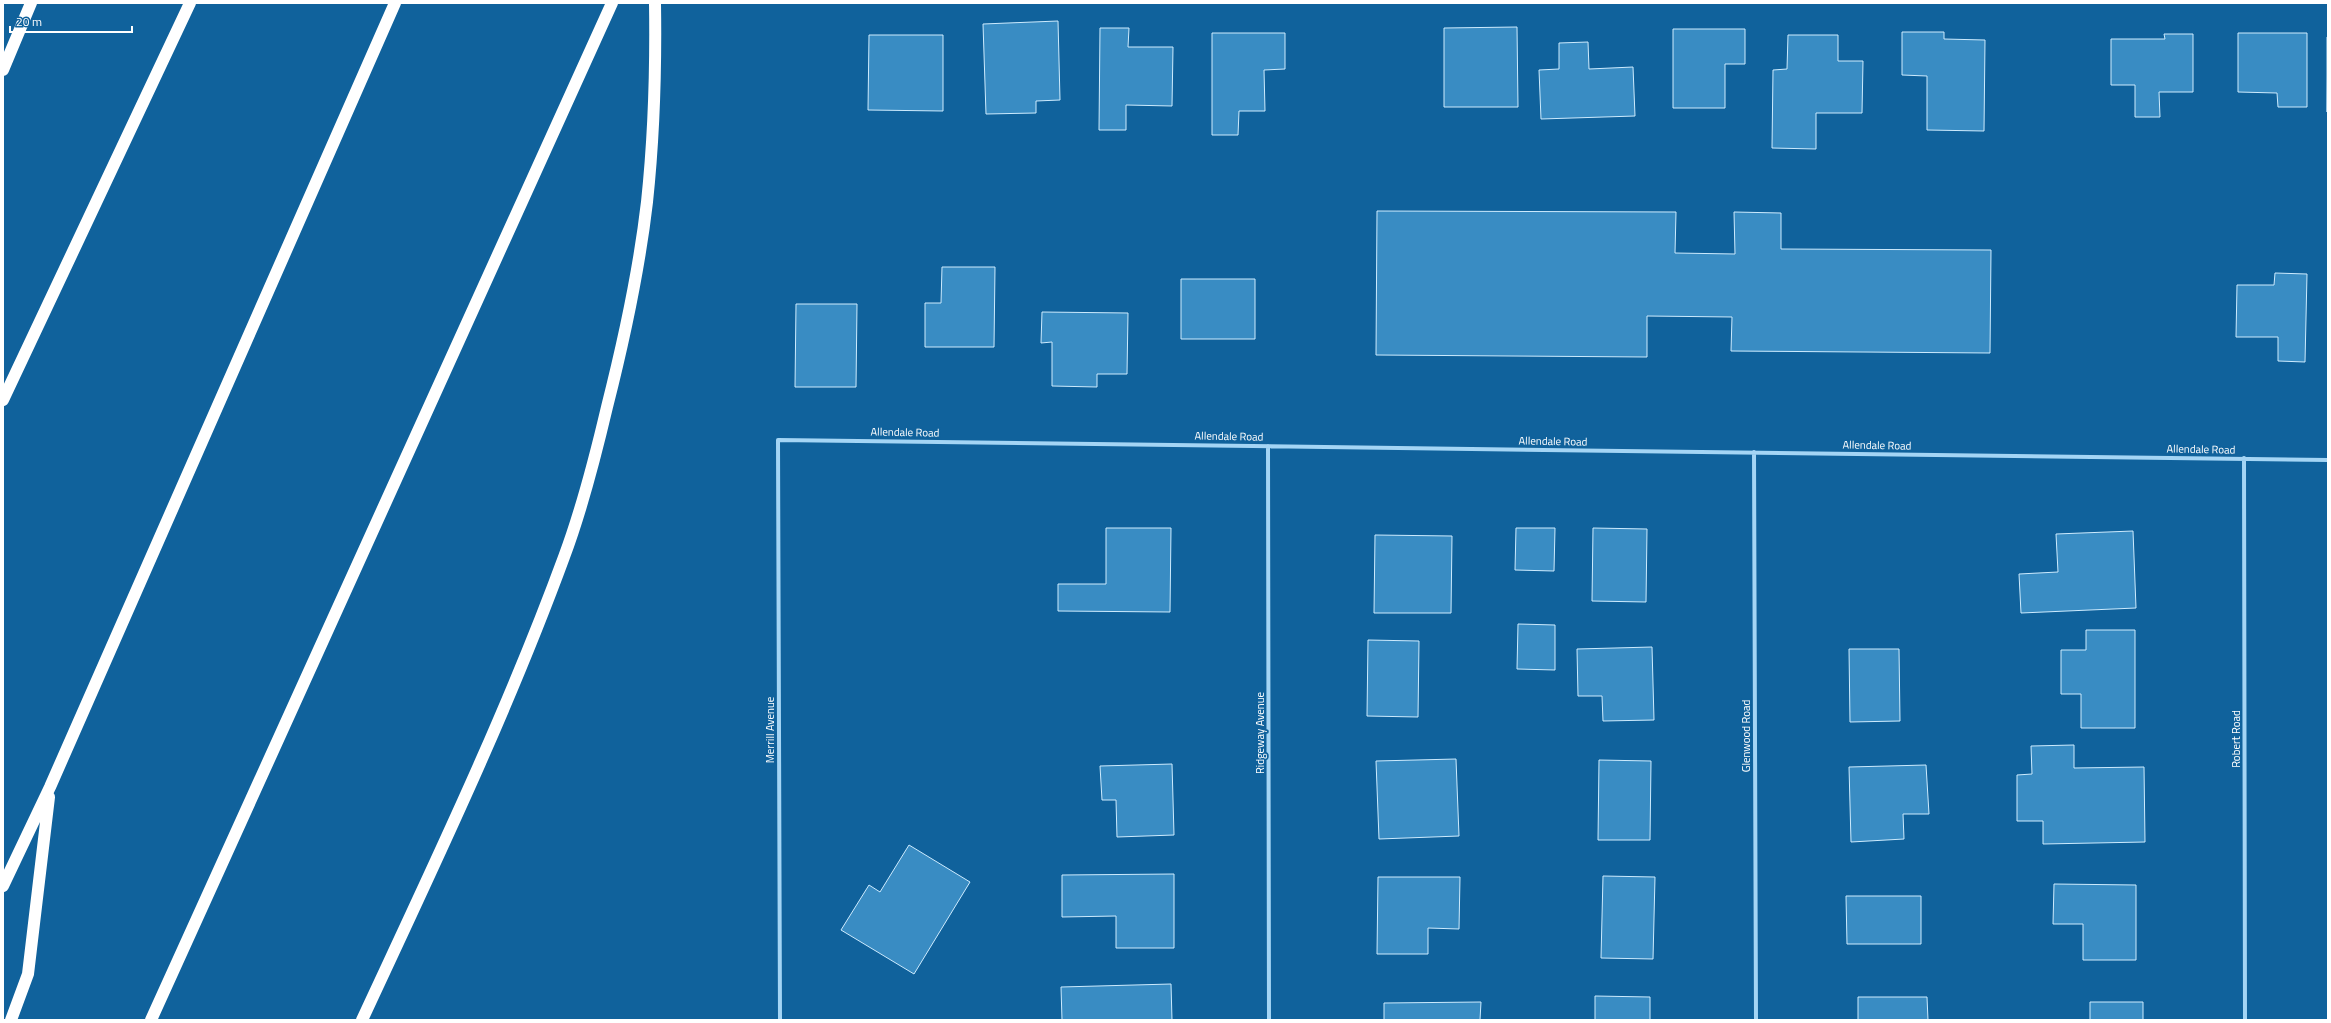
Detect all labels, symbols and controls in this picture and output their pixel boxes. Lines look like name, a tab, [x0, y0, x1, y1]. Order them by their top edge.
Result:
scale bar	[10, 8, 132, 34]
text: 20 m	[16, 12, 42, 31]
street label: Allendale Road	[870, 423, 940, 441]
street label: Allendale Road	[1194, 427, 1264, 445]
street label: Allendale Road	[1518, 432, 1588, 450]
street label: Allendale Road	[1842, 436, 1912, 454]
street label: Allendale Road	[2166, 440, 2236, 458]
street label: Ridgeway Avenue	[1252, 692, 1268, 774]
street label: Merrill Avenue	[762, 696, 778, 763]
street label: Glenwood Road	[1738, 699, 1754, 772]
street label: Robert Road	[2228, 710, 2244, 768]

